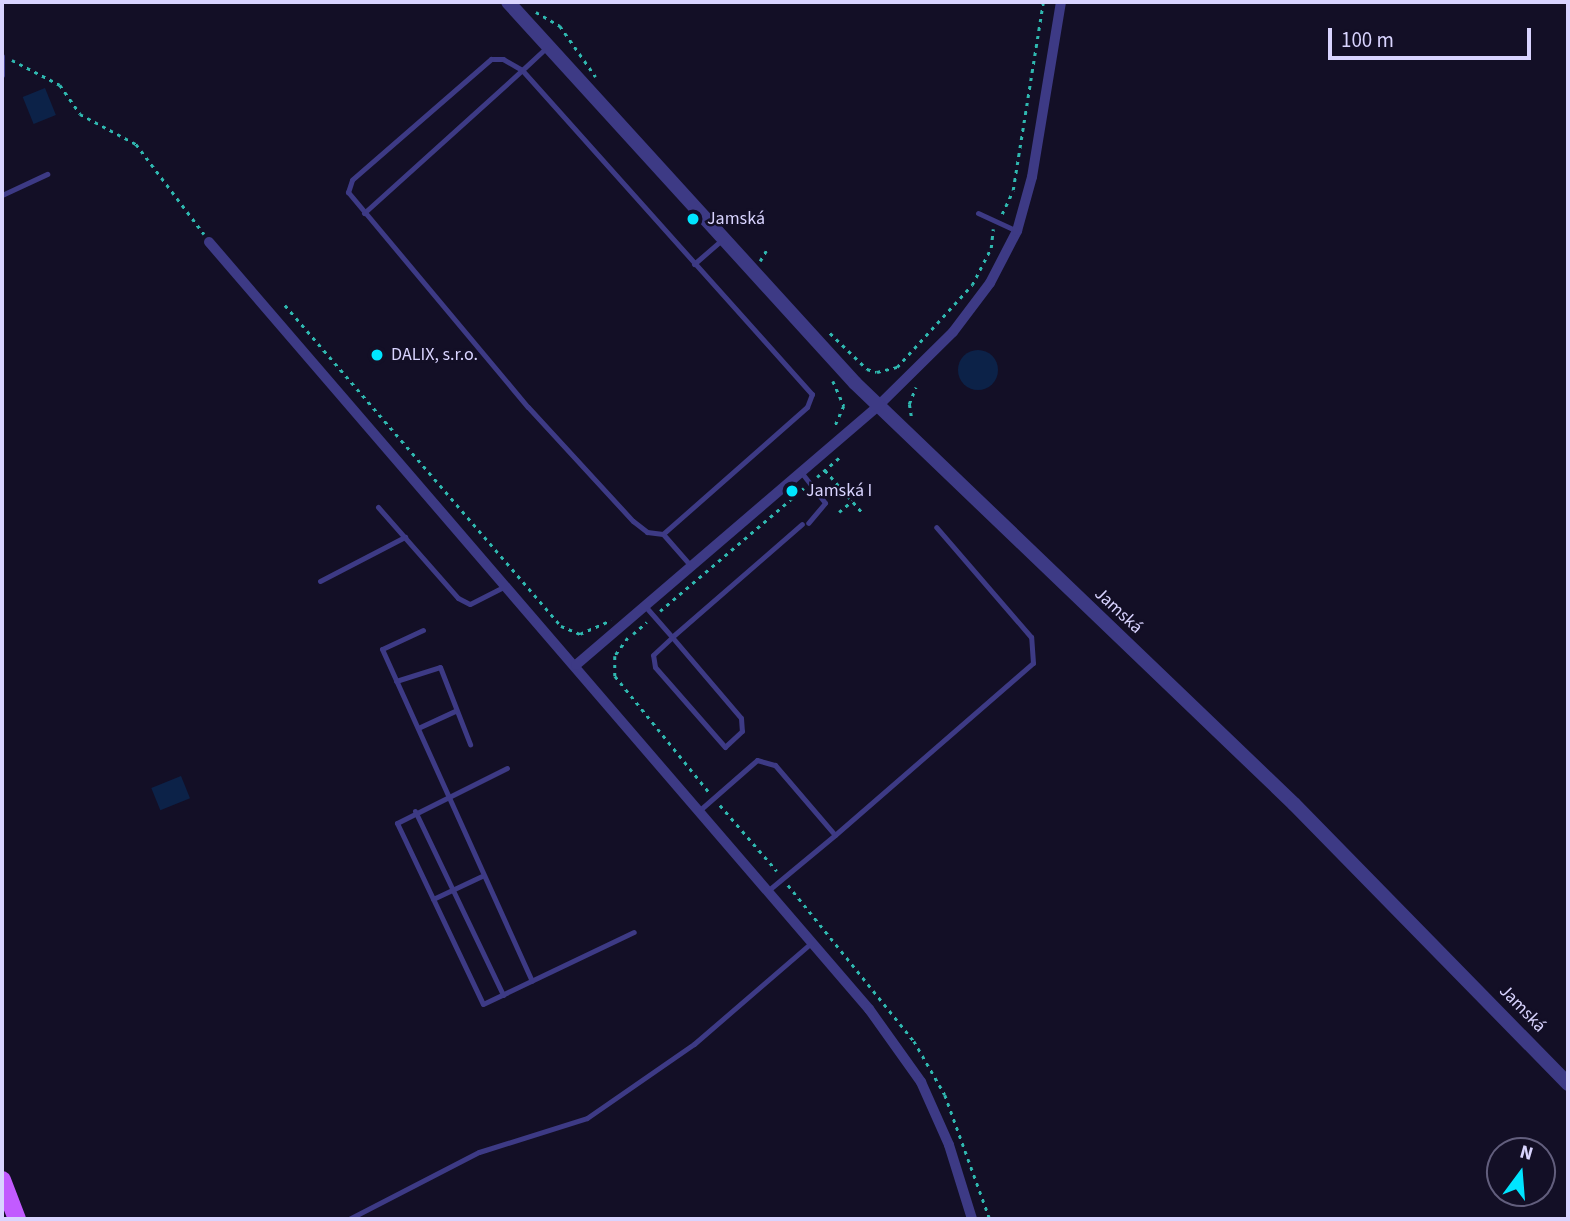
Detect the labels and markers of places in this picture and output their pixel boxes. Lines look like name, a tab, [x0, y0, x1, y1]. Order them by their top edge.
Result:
place label: Jamská	[707, 208, 765, 230]
marker: Jamská	[685, 211, 701, 227]
place label: DALIX, s.r.o.	[391, 344, 478, 366]
marker: DALIX, s.r.o.	[369, 347, 385, 363]
place label: Jamská I	[806, 480, 872, 502]
marker: Jamská I	[784, 483, 800, 499]

